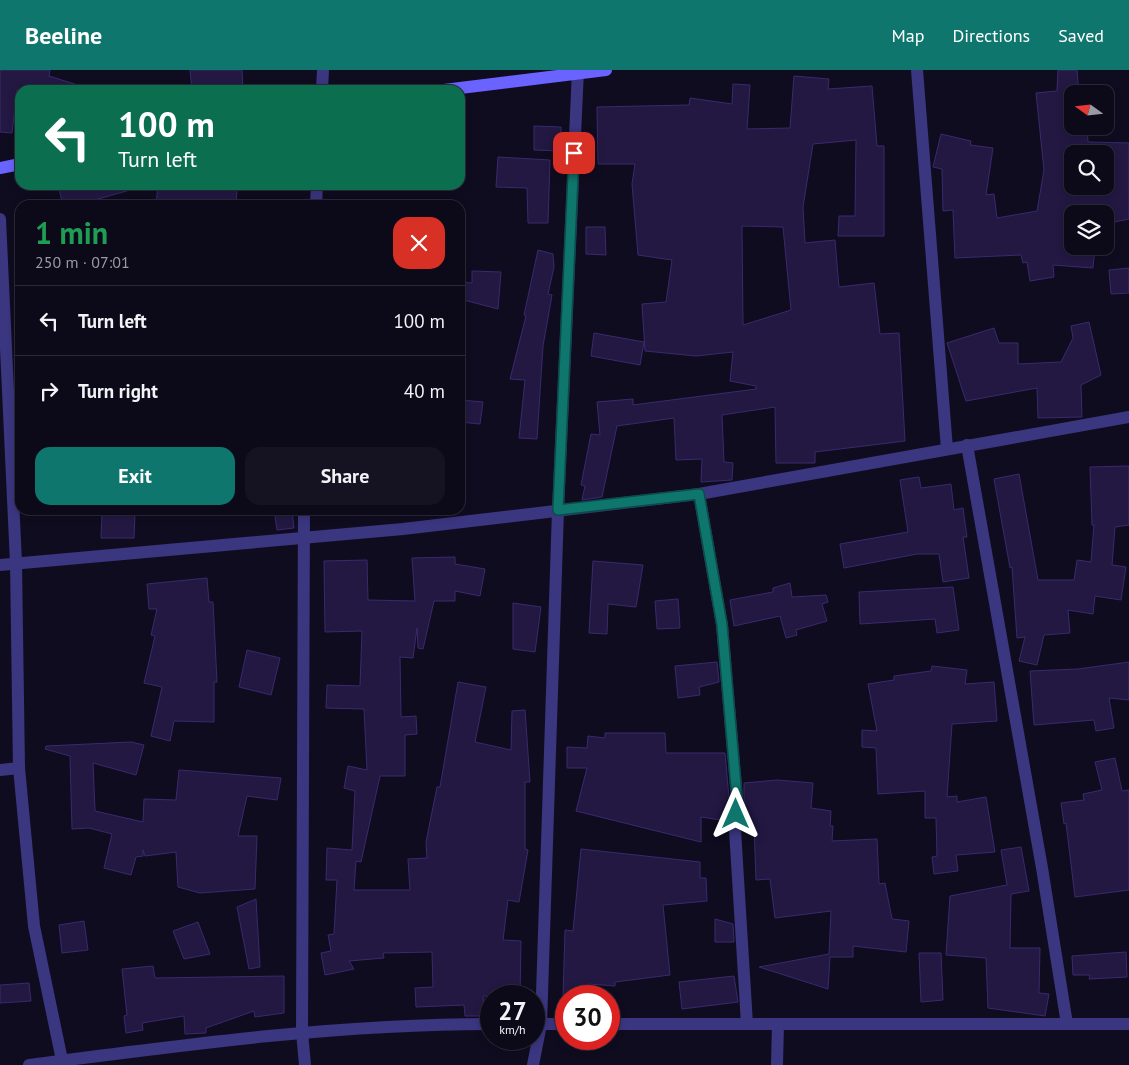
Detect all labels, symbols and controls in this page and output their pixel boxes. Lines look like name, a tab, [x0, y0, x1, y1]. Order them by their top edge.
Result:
text: Beeline	[25, 20, 102, 51]
text: Map	[892, 24, 924, 47]
text: Directions	[952, 24, 1030, 47]
text: Saved	[1058, 24, 1104, 47]
north arrow	[1064, 85, 1114, 135]
map controls	[1064, 85, 1114, 255]
text: 100 m	[118, 101, 215, 147]
icon: left	[35, 105, 100, 170]
pin	[553, 132, 595, 174]
icon: arrive	[560, 139, 588, 167]
text: Turn left	[118, 145, 197, 173]
button: search	[1064, 145, 1114, 195]
button: layers	[1064, 205, 1114, 255]
text: 1 min	[35, 213, 108, 252]
button: close	[393, 217, 445, 269]
text: 250 m · 07:01	[35, 252, 130, 272]
icon: left	[35, 307, 63, 335]
text: Turn left	[78, 309, 147, 333]
text: 100 m	[393, 309, 445, 333]
icon: right	[35, 377, 63, 405]
text: Turn right	[78, 379, 158, 403]
text: 40 m	[404, 379, 445, 403]
button: Exit	[35, 447, 235, 505]
button: Share	[245, 447, 445, 505]
position arrow	[709, 787, 761, 839]
speed limit sign: 30	[555, 985, 620, 1050]
text: 27	[498, 995, 527, 1027]
text: km/h	[499, 1022, 526, 1037]

